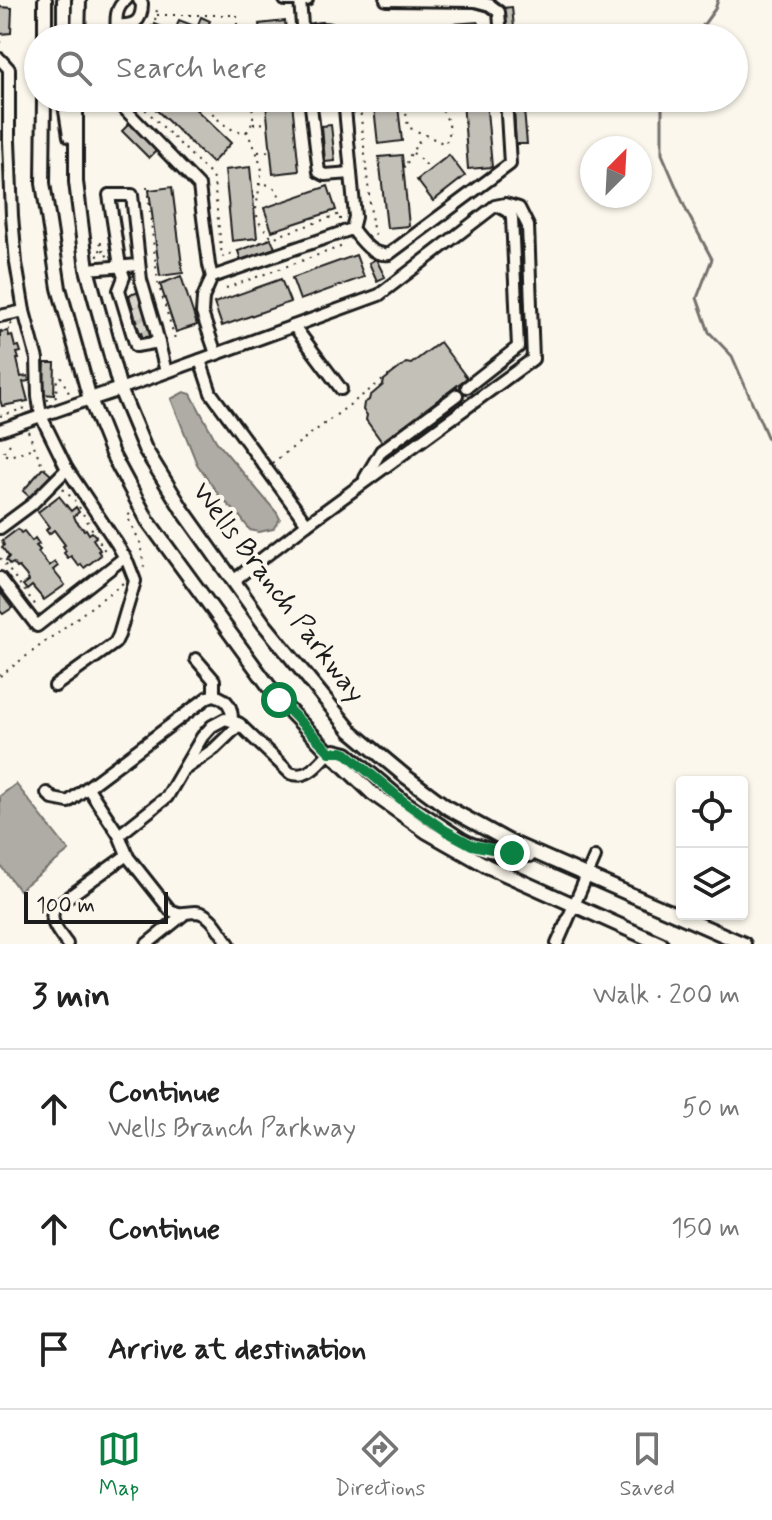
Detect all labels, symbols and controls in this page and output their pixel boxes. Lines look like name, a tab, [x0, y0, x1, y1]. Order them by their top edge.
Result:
search box	[24, 24, 748, 112]
icon: search	[52, 46, 96, 90]
text: Search here	[116, 49, 267, 88]
north arrow	[580, 136, 652, 208]
street label: Wells Branch Parkway	[183, 475, 373, 711]
route start	[261, 682, 297, 718]
map controls	[676, 776, 748, 920]
button: locate	[676, 776, 748, 848]
route end	[494, 835, 530, 871]
button: layers	[676, 848, 748, 920]
scale bar	[24, 888, 168, 924]
text: 100 m	[36, 892, 95, 920]
text: 3 min	[32, 974, 110, 1019]
text: Walk · 200 m	[593, 979, 740, 1013]
text: Continue	[108, 1073, 220, 1112]
icon: ahead	[32, 1087, 76, 1131]
text: 50 m	[682, 1092, 740, 1126]
text: Wells Branch Parkway	[108, 1112, 356, 1146]
icon: ahead	[32, 1207, 76, 1251]
text: Continue	[108, 1210, 220, 1249]
text: 150 m	[671, 1212, 740, 1246]
icon: arrive	[32, 1327, 76, 1371]
text: Arrive at destination	[108, 1330, 366, 1369]
tab: Map	[97, 1427, 141, 1503]
tab: Directions	[335, 1427, 425, 1503]
tab: Saved	[619, 1427, 675, 1503]

